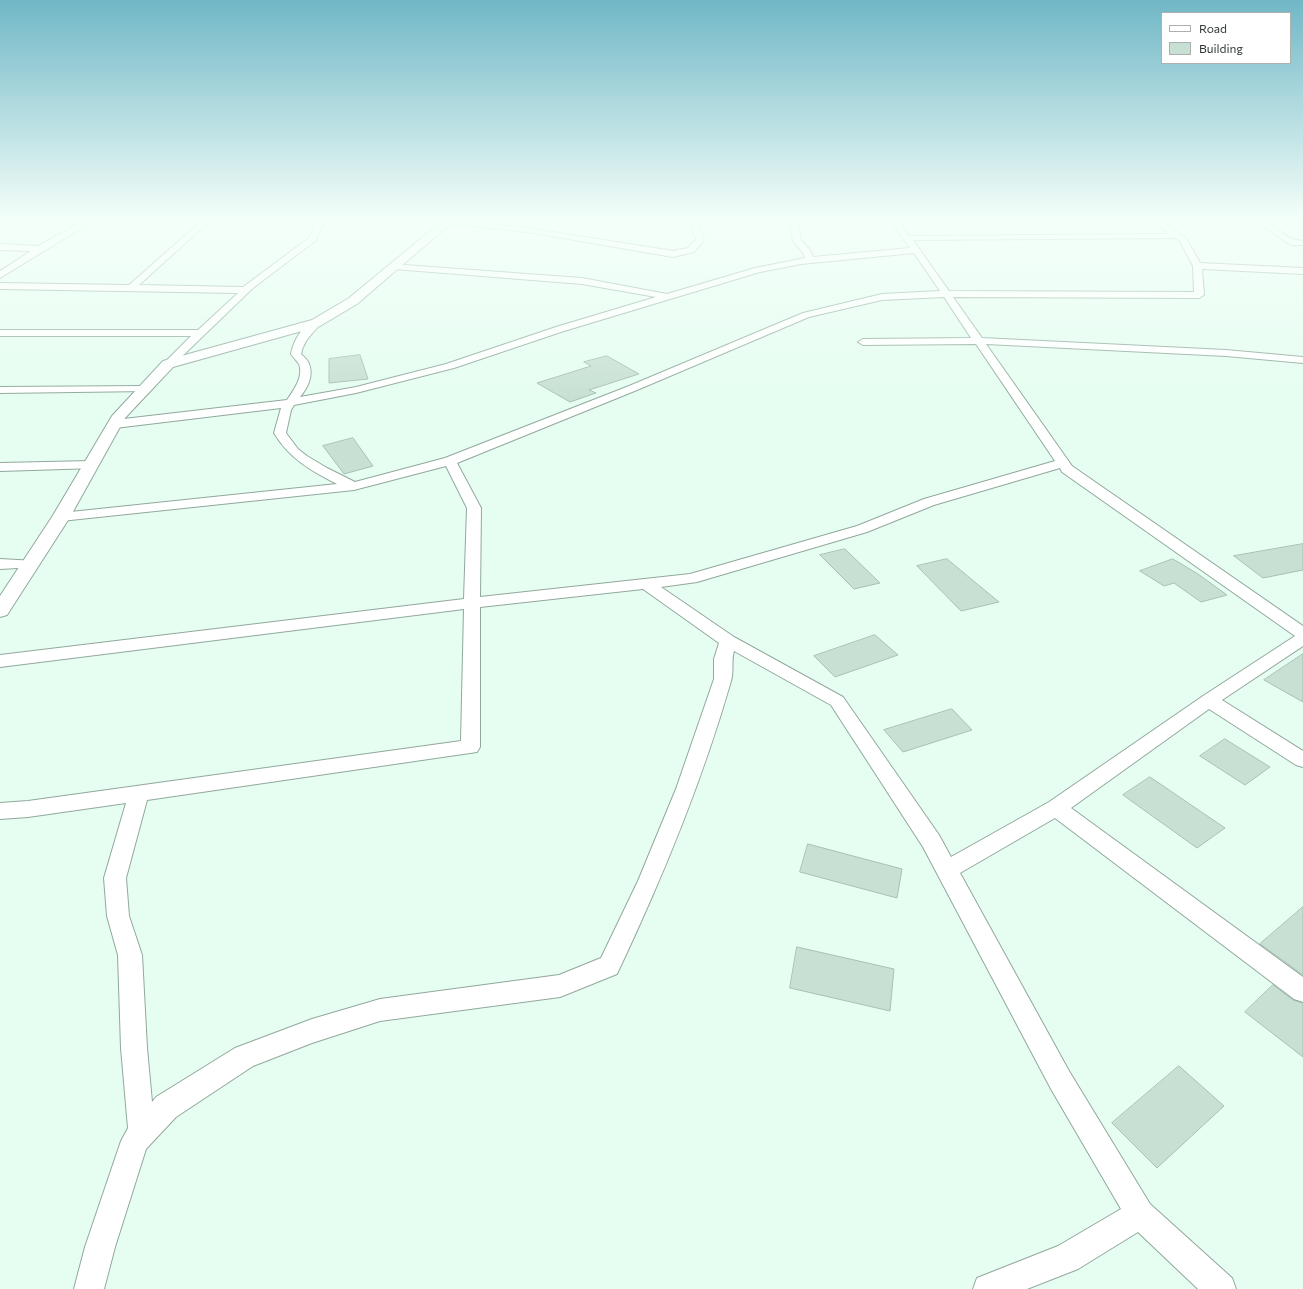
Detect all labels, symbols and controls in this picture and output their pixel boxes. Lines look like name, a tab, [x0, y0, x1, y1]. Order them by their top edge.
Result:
legend	[1161, 12, 1291, 64]
text: Road	[1199, 21, 1227, 35]
text: Building	[1199, 41, 1243, 55]

